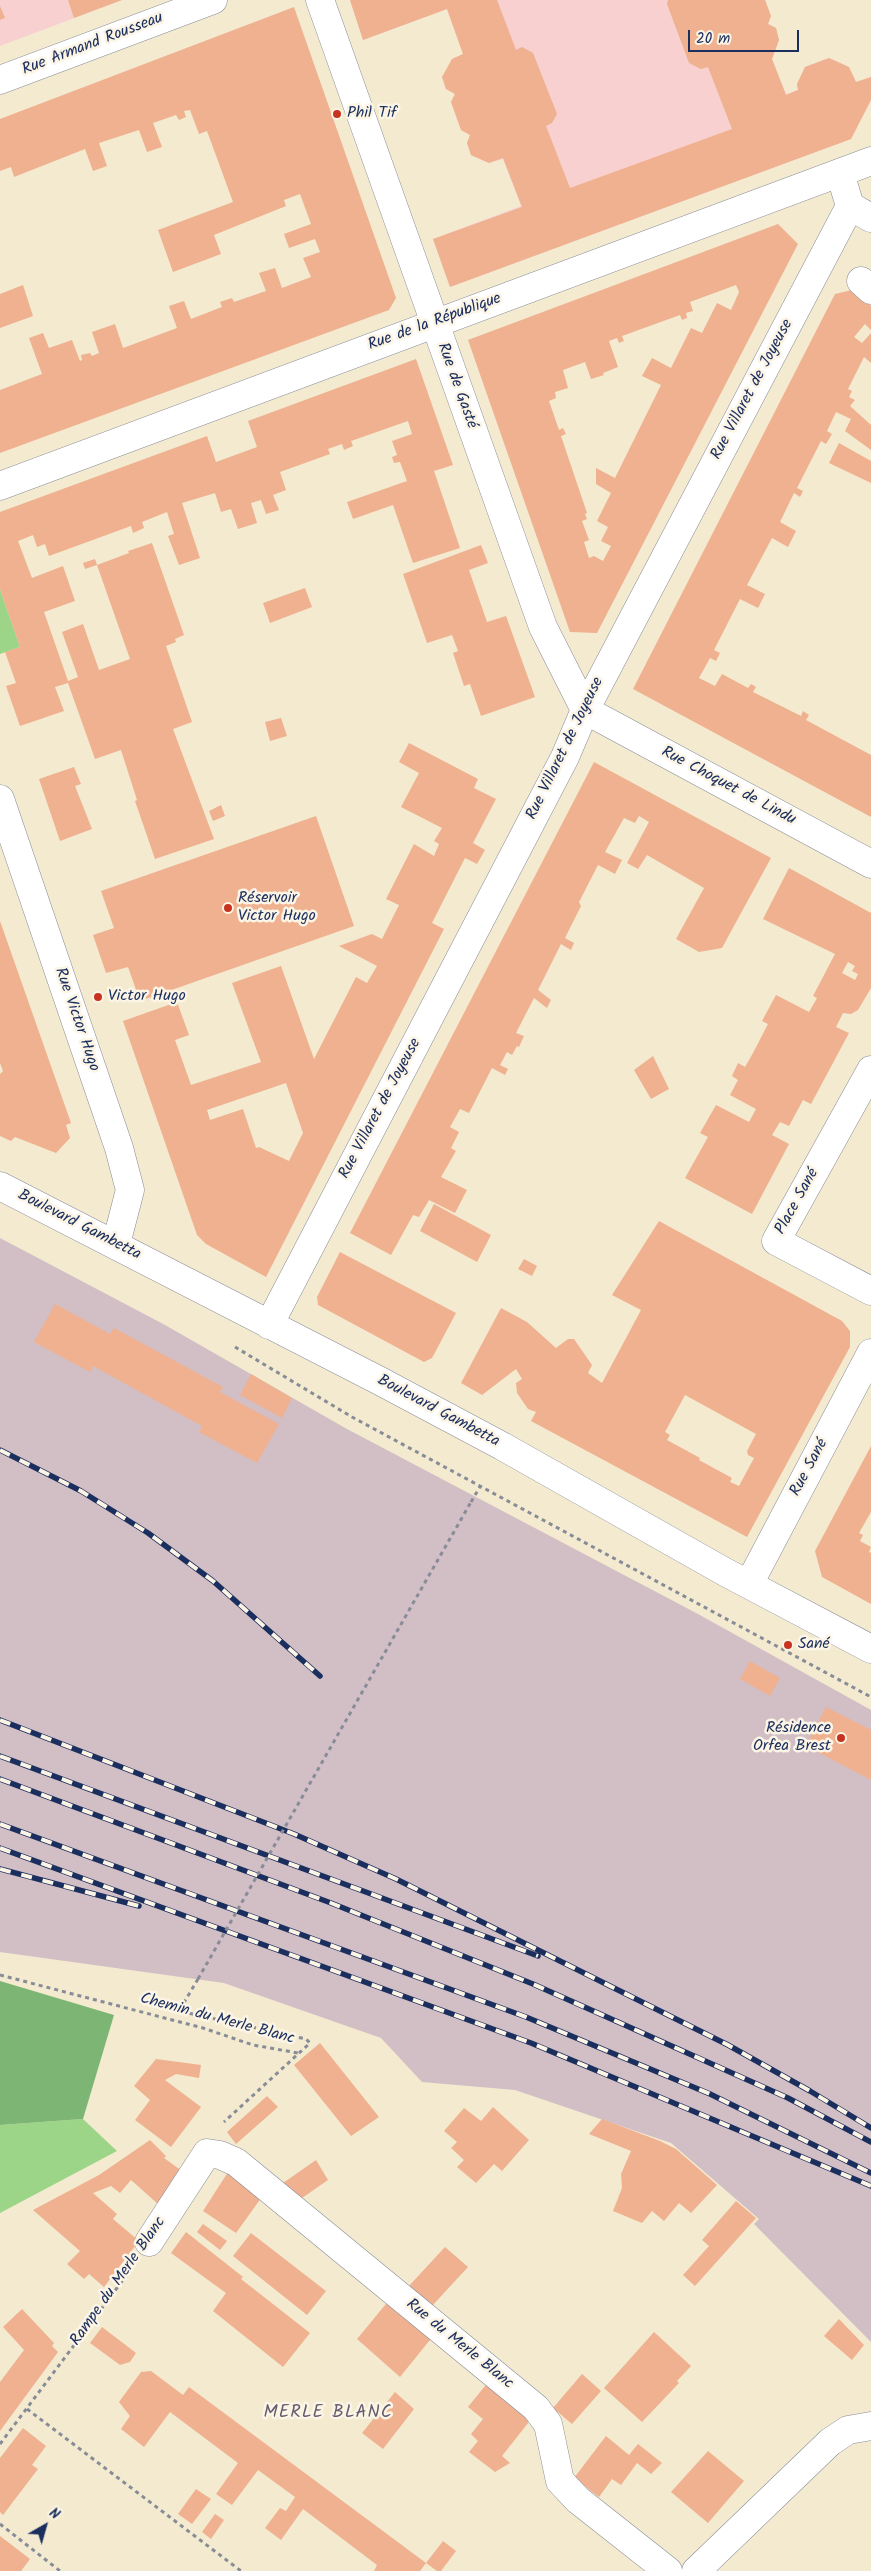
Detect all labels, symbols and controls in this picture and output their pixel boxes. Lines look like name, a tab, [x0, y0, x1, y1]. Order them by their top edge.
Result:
street label: Rue Armand Rousseau	[20, 9, 166, 81]
scale bar	[691, 20, 802, 52]
text: 20 m	[696, 27, 730, 51]
place label: Phil Tif	[347, 104, 397, 124]
marker: Phil Tif	[331, 108, 343, 120]
street label: Rue de la République	[366, 290, 504, 356]
street label: Rue Villaret de Joyeuse	[708, 317, 798, 463]
street label: Rue de Gasté	[432, 341, 480, 431]
street label: Rue Villaret de Joyeuse	[523, 675, 609, 823]
street label: Rue Choquet de Lindu	[657, 743, 799, 831]
place label: Réservoir Victor Hugo	[238, 889, 316, 927]
marker: Réservoir Victor Hugo	[222, 902, 234, 914]
street label: Rue Victor Hugo	[49, 966, 103, 1074]
place label: Victor Hugo	[108, 987, 186, 1007]
marker: Victor Hugo	[92, 991, 104, 1003]
street label: Rue Villaret de Joyeuse	[336, 1036, 426, 1182]
street label: Place Sané	[772, 1166, 824, 1238]
street label: Boulevard Gambetta	[14, 1187, 144, 1265]
street label: Boulevard Gambetta	[374, 1372, 502, 1452]
street label: Rue Sané	[787, 1436, 833, 1500]
place label: Sané	[798, 1635, 830, 1655]
marker: Sané	[782, 1639, 794, 1651]
place label: Résidence Orfea Brest	[753, 1719, 831, 1757]
marker: Résidence Orfea Brest	[835, 1732, 847, 1744]
street label: Chemin du Merle Blanc	[138, 1990, 296, 2050]
street label: Rampe du Merle Blanc	[67, 2214, 171, 2350]
street label: Rue du Merle Blanc	[401, 2296, 517, 2394]
district label: MERLE BLANC	[262, 2403, 394, 2425]
north arrow	[20, 2501, 70, 2551]
text: N	[44, 2503, 64, 2526]

